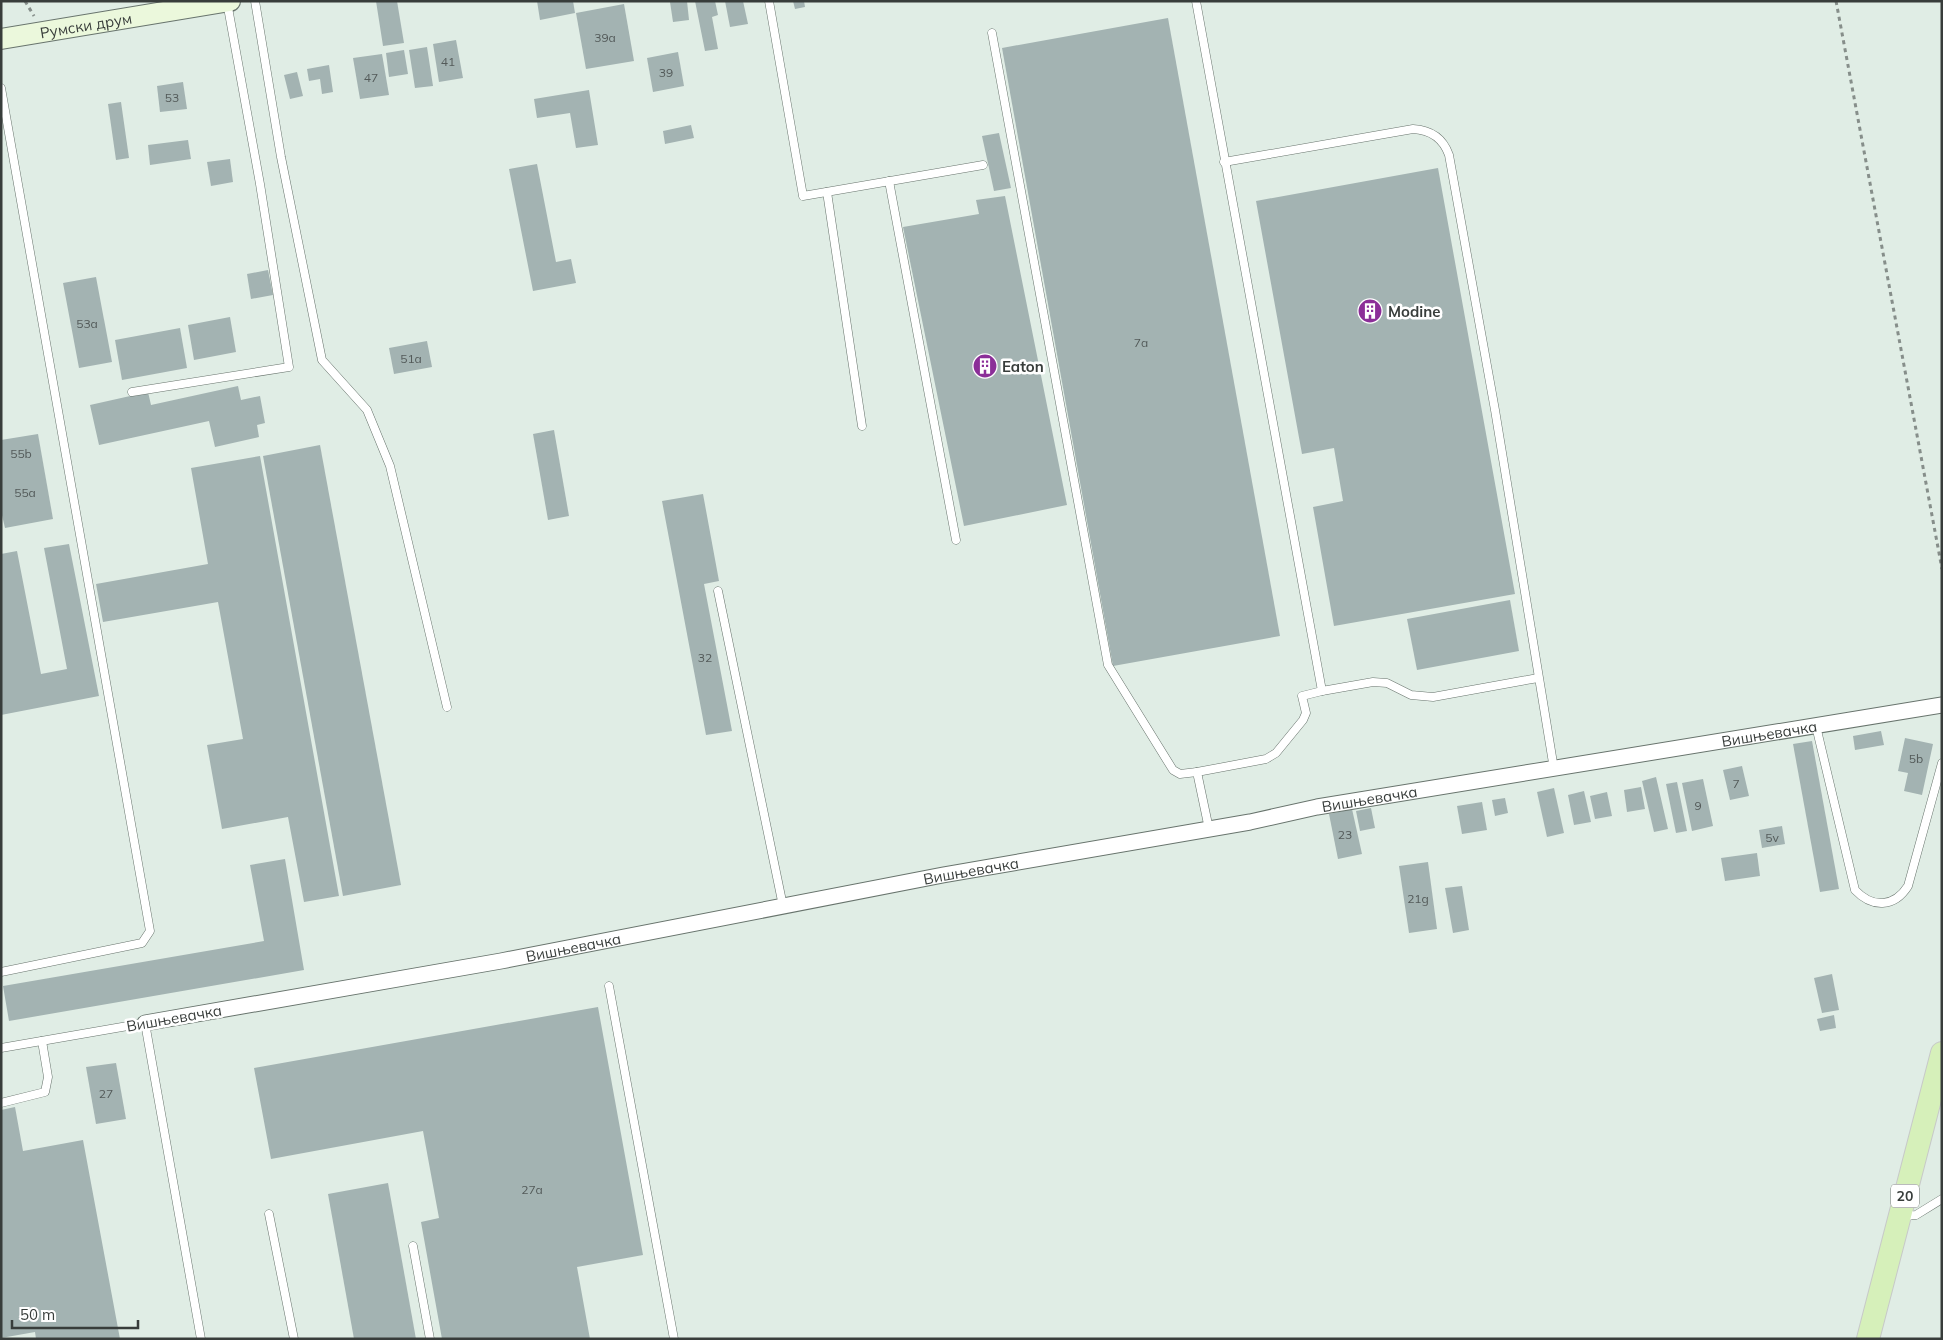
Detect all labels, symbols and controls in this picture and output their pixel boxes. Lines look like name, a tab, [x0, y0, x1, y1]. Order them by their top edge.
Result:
street label: Румски друм	[38, 8, 133, 42]
house number: 39a	[594, 30, 616, 45]
house number: 41	[441, 54, 455, 69]
house number: 39	[659, 65, 673, 80]
house number: 47	[364, 70, 378, 85]
house number: 53	[165, 90, 179, 105]
building icon: Modine	[1357, 298, 1383, 324]
place label: Modine	[1388, 302, 1440, 321]
house number: 53a	[76, 316, 98, 331]
house number: 7a	[1134, 335, 1148, 350]
house number: 51a	[400, 351, 422, 366]
building icon: Eaton	[972, 353, 998, 379]
place label: Eaton	[1002, 357, 1044, 376]
house number: 55b	[10, 446, 32, 461]
house number: 55a	[14, 485, 36, 500]
house number: 32	[698, 650, 712, 665]
street label: Вишњевачка	[1720, 716, 1818, 750]
house number: 5b	[1909, 751, 1923, 766]
house number: 7	[1732, 776, 1740, 791]
street label: Вишњевачка	[1320, 781, 1419, 816]
house number: 9	[1694, 798, 1702, 813]
house number: 23	[1338, 827, 1352, 842]
house number: 5v	[1765, 830, 1779, 845]
street label: Вишњевачка	[922, 853, 1020, 888]
house number: 21g	[1407, 891, 1429, 906]
street label: Вишњевачка	[524, 928, 622, 965]
street label: Вишњевачка	[125, 1000, 223, 1036]
house number: 27	[99, 1086, 113, 1101]
house number: 27a	[521, 1182, 543, 1197]
road number: 20	[1891, 1184, 1919, 1208]
scale bar	[12, 1298, 139, 1330]
text: 50 m	[20, 1305, 55, 1324]

